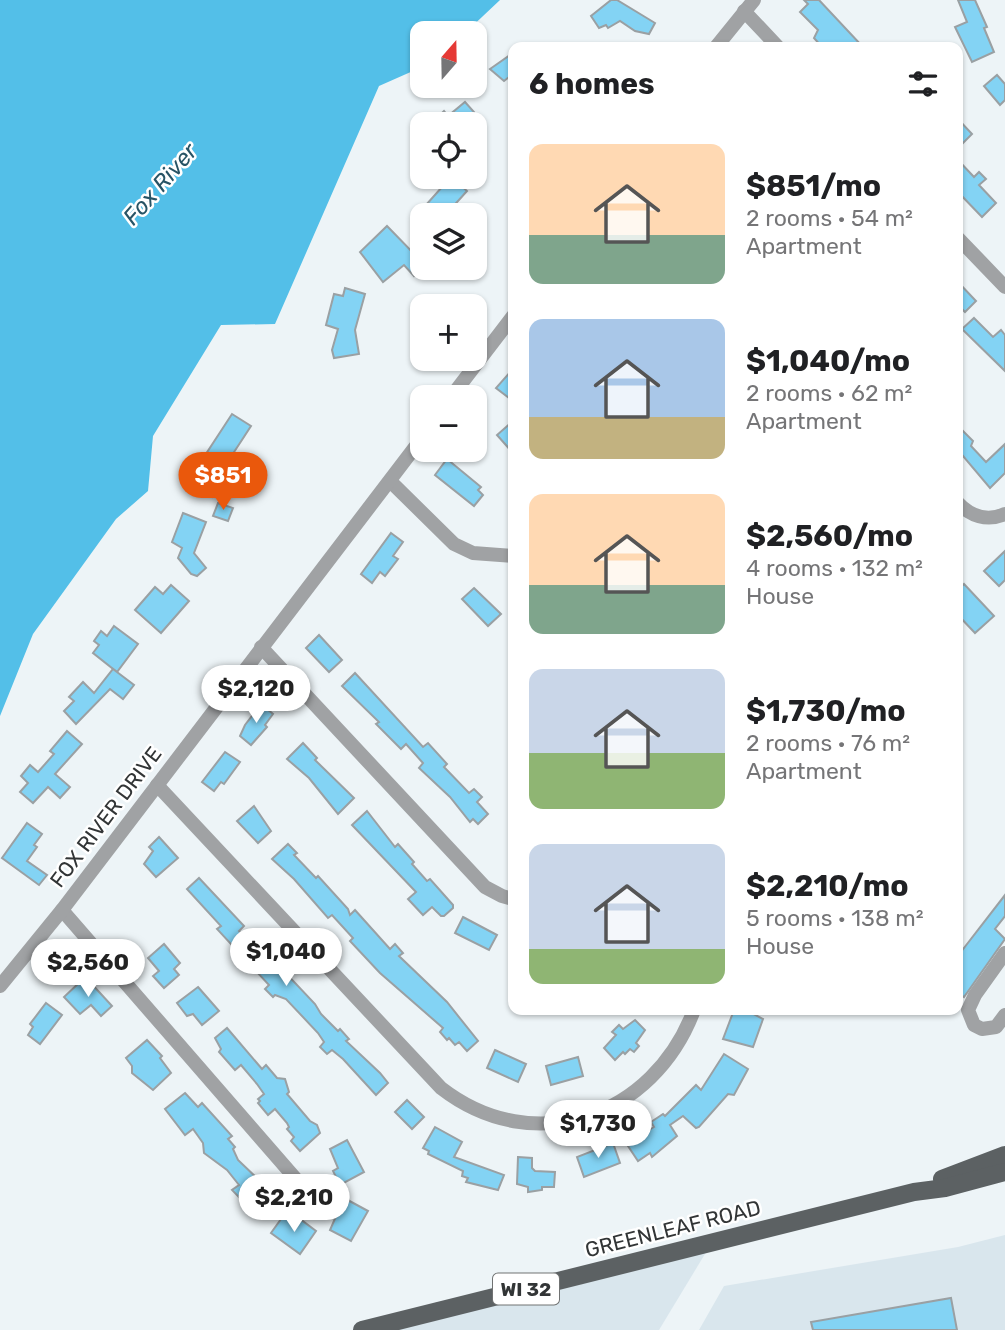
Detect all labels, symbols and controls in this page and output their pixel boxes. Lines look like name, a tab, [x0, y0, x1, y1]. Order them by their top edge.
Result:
north arrow	[410, 21, 486, 98]
map controls	[410, 21, 487, 462]
icon: filters	[904, 65, 942, 103]
text: 6 homes	[529, 66, 655, 102]
button: locate	[410, 112, 487, 189]
water label: Fox River	[117, 137, 204, 230]
text: $851/mo	[746, 168, 881, 204]
icon: home	[585, 172, 669, 256]
button: layers	[410, 203, 487, 280]
text: 2 rooms · 54 m²	[746, 204, 913, 232]
text: Apartment	[746, 232, 862, 260]
button: +	[410, 294, 487, 371]
text: $1,040/mo	[746, 343, 910, 379]
icon: home	[585, 347, 669, 431]
text: 2 rooms · 62 m²	[746, 379, 912, 407]
button: −	[410, 385, 487, 462]
text: Apartment	[746, 407, 862, 435]
pin: $851	[182, 452, 264, 512]
text: $851	[194, 461, 252, 489]
text: $2,560/mo	[746, 518, 913, 554]
icon: home	[585, 522, 669, 606]
text: 4 rooms · 132 m²	[746, 554, 923, 582]
text: House	[746, 582, 814, 610]
pin: $2,120	[199, 666, 313, 725]
text: $2,120	[217, 674, 295, 702]
text: $1,730/mo	[746, 693, 906, 729]
icon: home	[585, 697, 669, 781]
text: 2 rooms · 76 m²	[746, 729, 910, 757]
street label: FOX RIVER DRIVE	[45, 741, 167, 892]
text: Apartment	[746, 757, 862, 785]
text: $2,210/mo	[746, 868, 909, 904]
icon: home	[585, 872, 669, 956]
text: 5 rooms · 138 m²	[746, 904, 923, 932]
pin: $1,040	[229, 928, 343, 988]
text: House	[746, 932, 814, 960]
text: $1,040	[246, 937, 326, 965]
pin: $2,560	[31, 940, 145, 999]
text: $2,560	[47, 948, 129, 976]
pin: $1,730	[541, 1100, 655, 1160]
text: $1,730	[560, 1109, 636, 1137]
pin: $2,210	[237, 1174, 351, 1234]
text: $2,210	[255, 1183, 333, 1211]
street label: GREENLEAF ROAD	[583, 1195, 763, 1262]
road number: WI 32	[493, 1274, 559, 1304]

